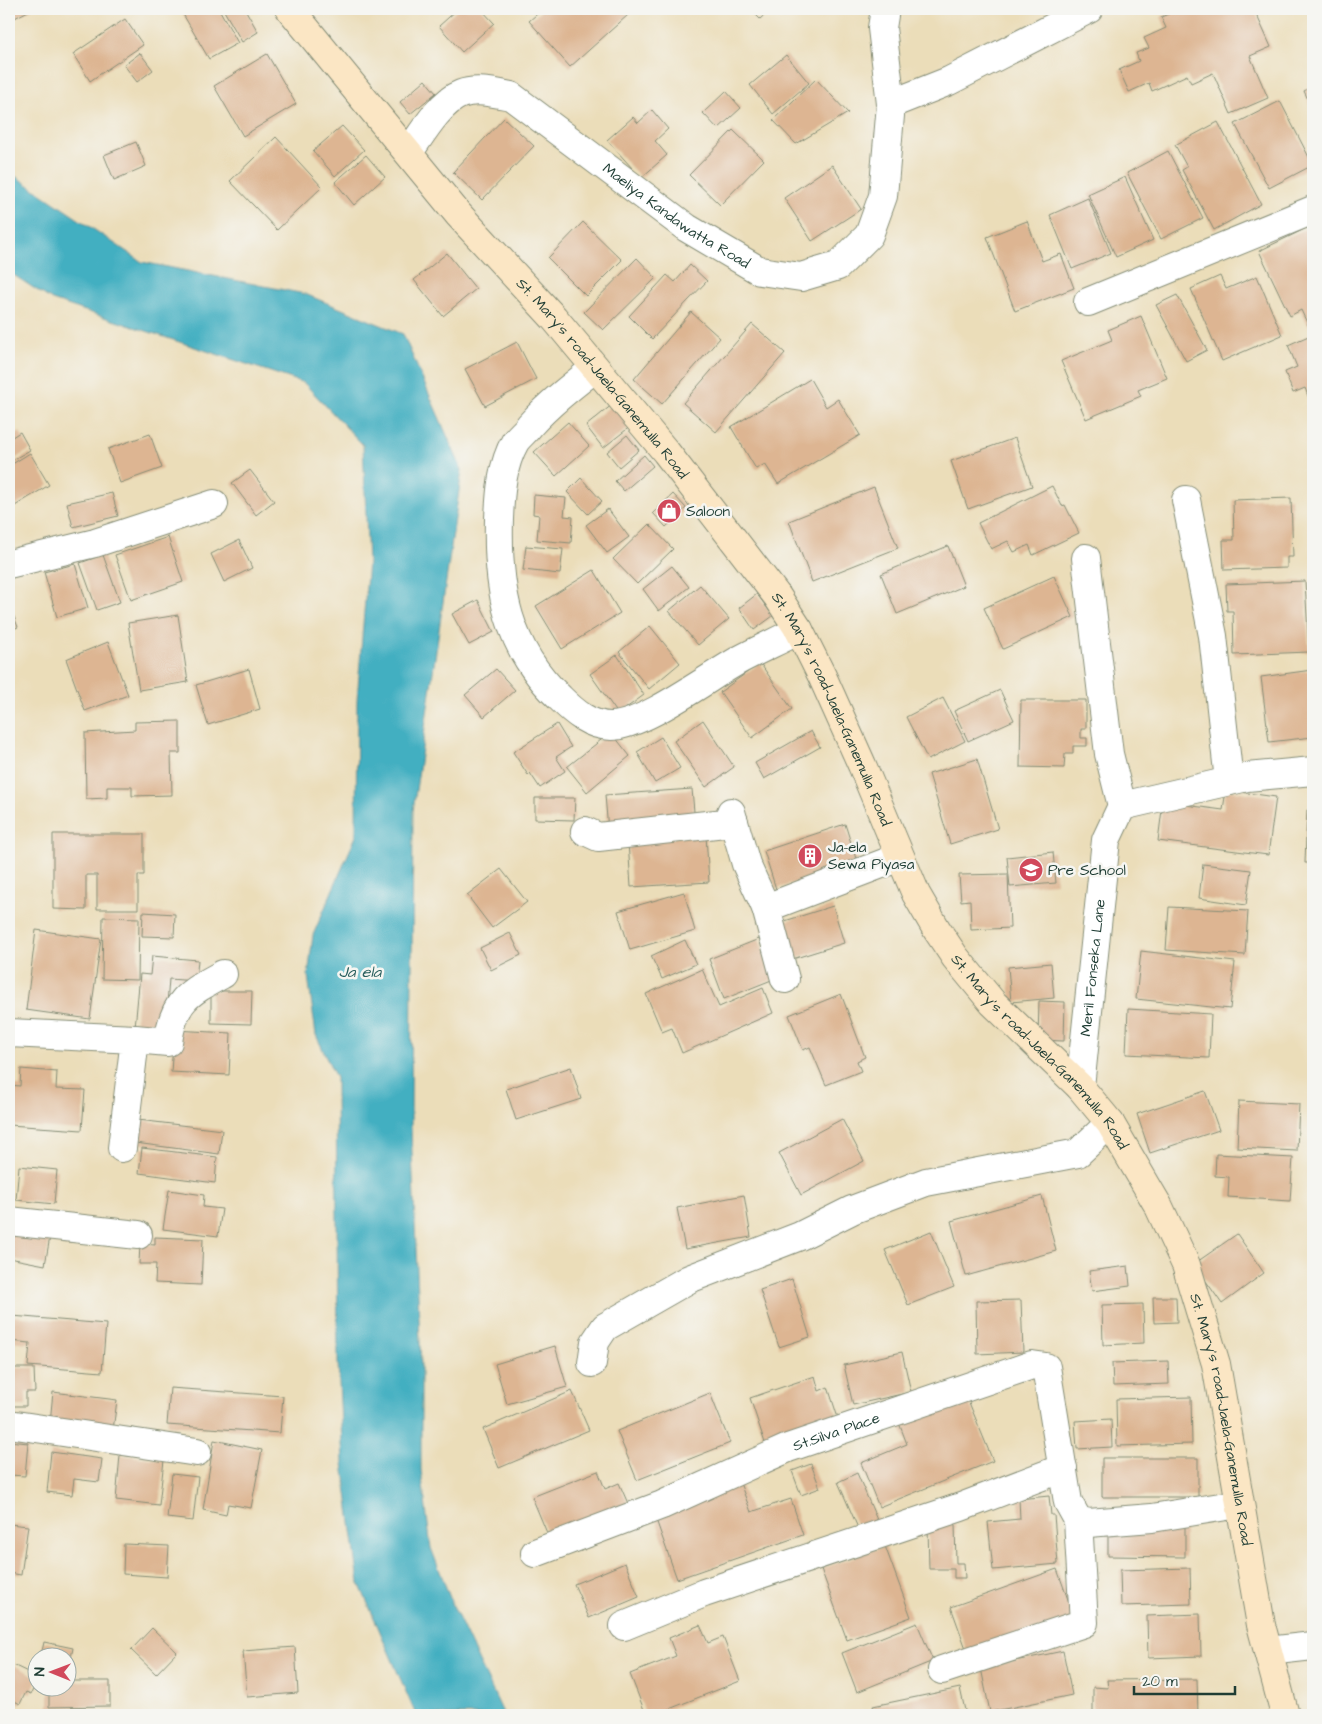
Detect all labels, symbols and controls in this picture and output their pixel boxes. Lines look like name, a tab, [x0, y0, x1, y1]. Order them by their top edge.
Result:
street label: Maeliya Kandawatta Road	[598, 158, 754, 274]
street label: St. Mary's road-Jaela-Ganemulla Road	[512, 273, 694, 484]
shop icon: Saloon	[656, 498, 682, 524]
place label: Saloon	[686, 501, 731, 522]
street label: St. Mary's road-Jaela-Ganemulla Road	[767, 588, 897, 829]
place label: Ja-ela Sewa Piyasa	[828, 837, 915, 876]
building icon: Ja-ela Sewa Piyasa	[797, 843, 823, 869]
school or university icon: Pre School	[1018, 857, 1044, 883]
place label: Pre School	[1048, 860, 1126, 881]
street label: Meril Fonseka Lane	[1075, 898, 1110, 1037]
street label: St. Mary's road-Jaela-Ganemulla Road	[946, 949, 1134, 1153]
water label: Ja ela	[339, 961, 382, 983]
street label: St. Mary's road-Jaela-Ganemulla Road	[1185, 1291, 1258, 1547]
street label: St.Silva Place	[790, 1407, 883, 1456]
north arrow	[28, 1646, 78, 1696]
scale bar	[1134, 1664, 1236, 1696]
text: N	[30, 1667, 50, 1676]
text: 20 m	[1142, 1671, 1178, 1692]

